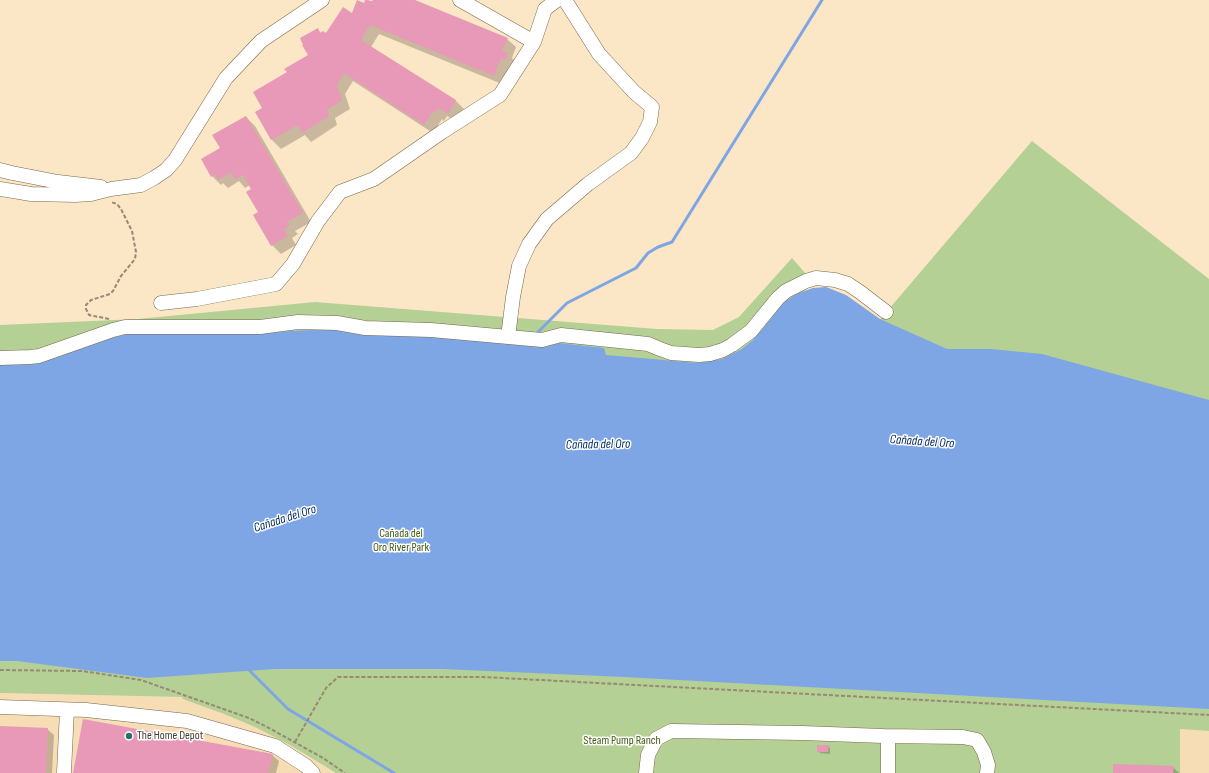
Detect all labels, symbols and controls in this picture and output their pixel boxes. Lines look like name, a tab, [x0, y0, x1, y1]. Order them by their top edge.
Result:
water label: Cañada del Oro	[889, 432, 955, 452]
water label: Cañada del Oro	[566, 437, 630, 453]
water label: Cañada del Oro	[252, 502, 318, 536]
park label: Cañada del Oro River Park	[373, 527, 429, 555]
place label: The Home Depot	[137, 729, 203, 743]
marker: The Home Depot	[124, 731, 134, 741]
park label: Steam Pump Ranch	[583, 734, 661, 748]

